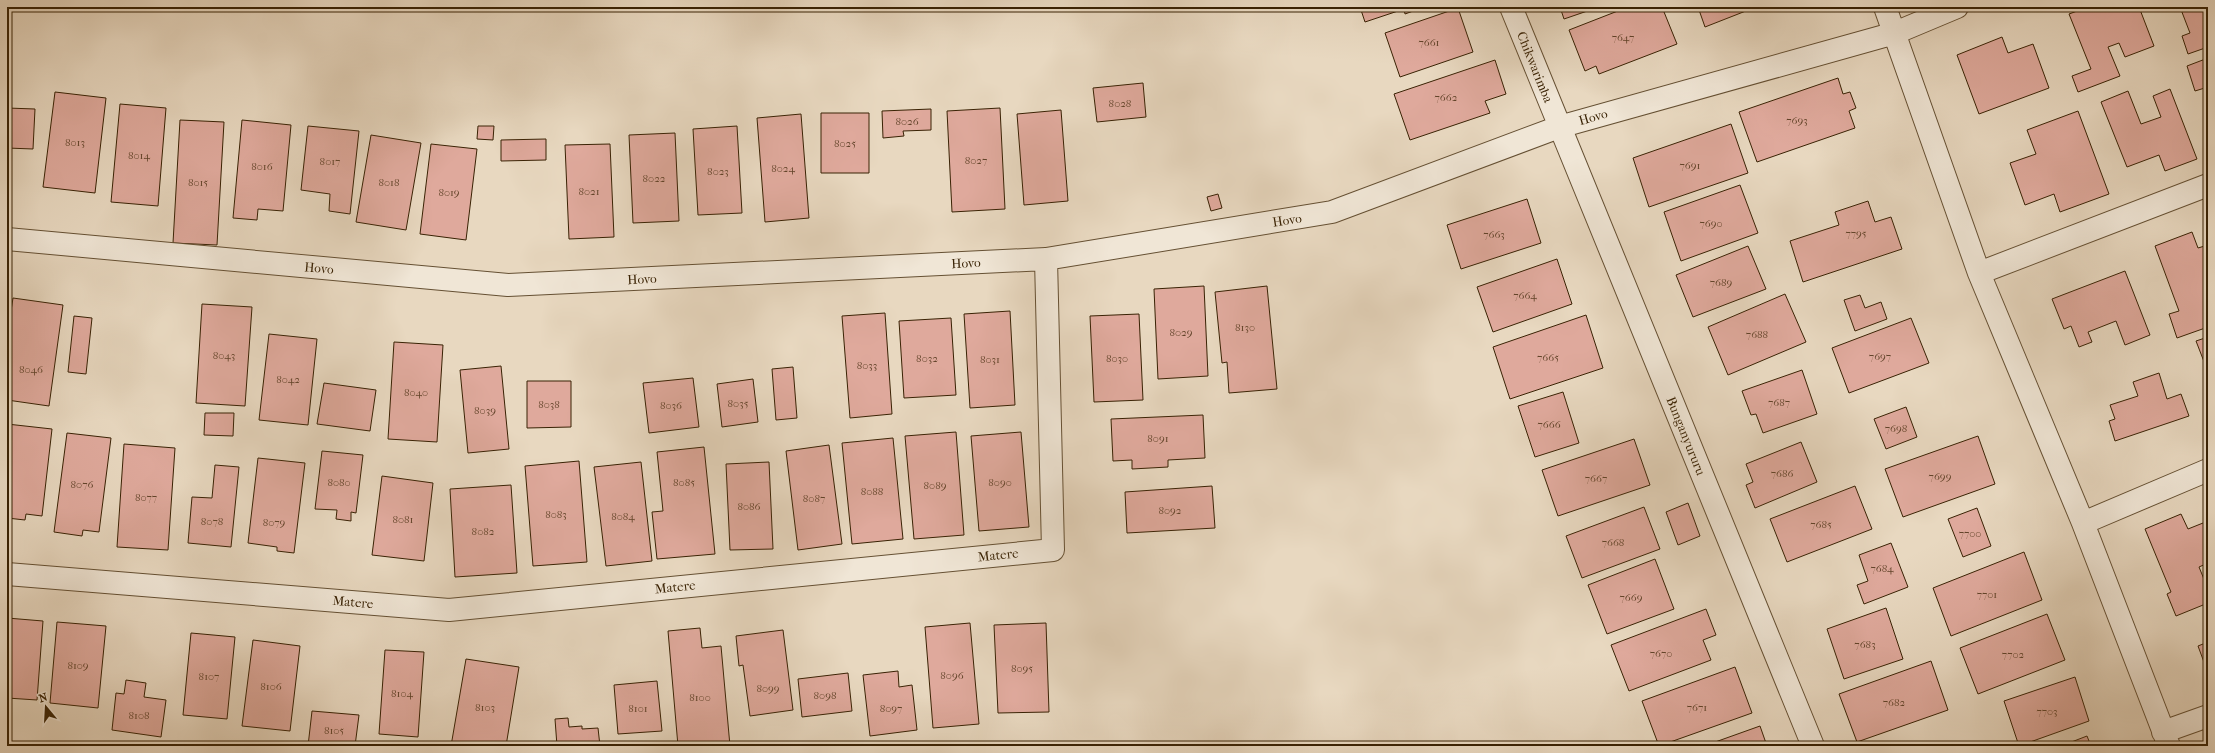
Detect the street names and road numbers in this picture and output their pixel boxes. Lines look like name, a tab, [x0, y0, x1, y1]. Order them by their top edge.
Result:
street label: Chikwarimba	[1514, 29, 1556, 106]
street label: Hovo	[1577, 106, 1610, 128]
street label: Hovo	[1271, 210, 1303, 230]
street label: Hovo	[951, 255, 981, 271]
street label: Hovo	[304, 259, 335, 277]
street label: Hovo	[627, 271, 657, 287]
street label: Bunganyururu	[1663, 394, 1709, 478]
street label: Matere	[977, 545, 1020, 565]
street label: Matere	[654, 577, 697, 597]
street label: Matere	[332, 593, 375, 611]

